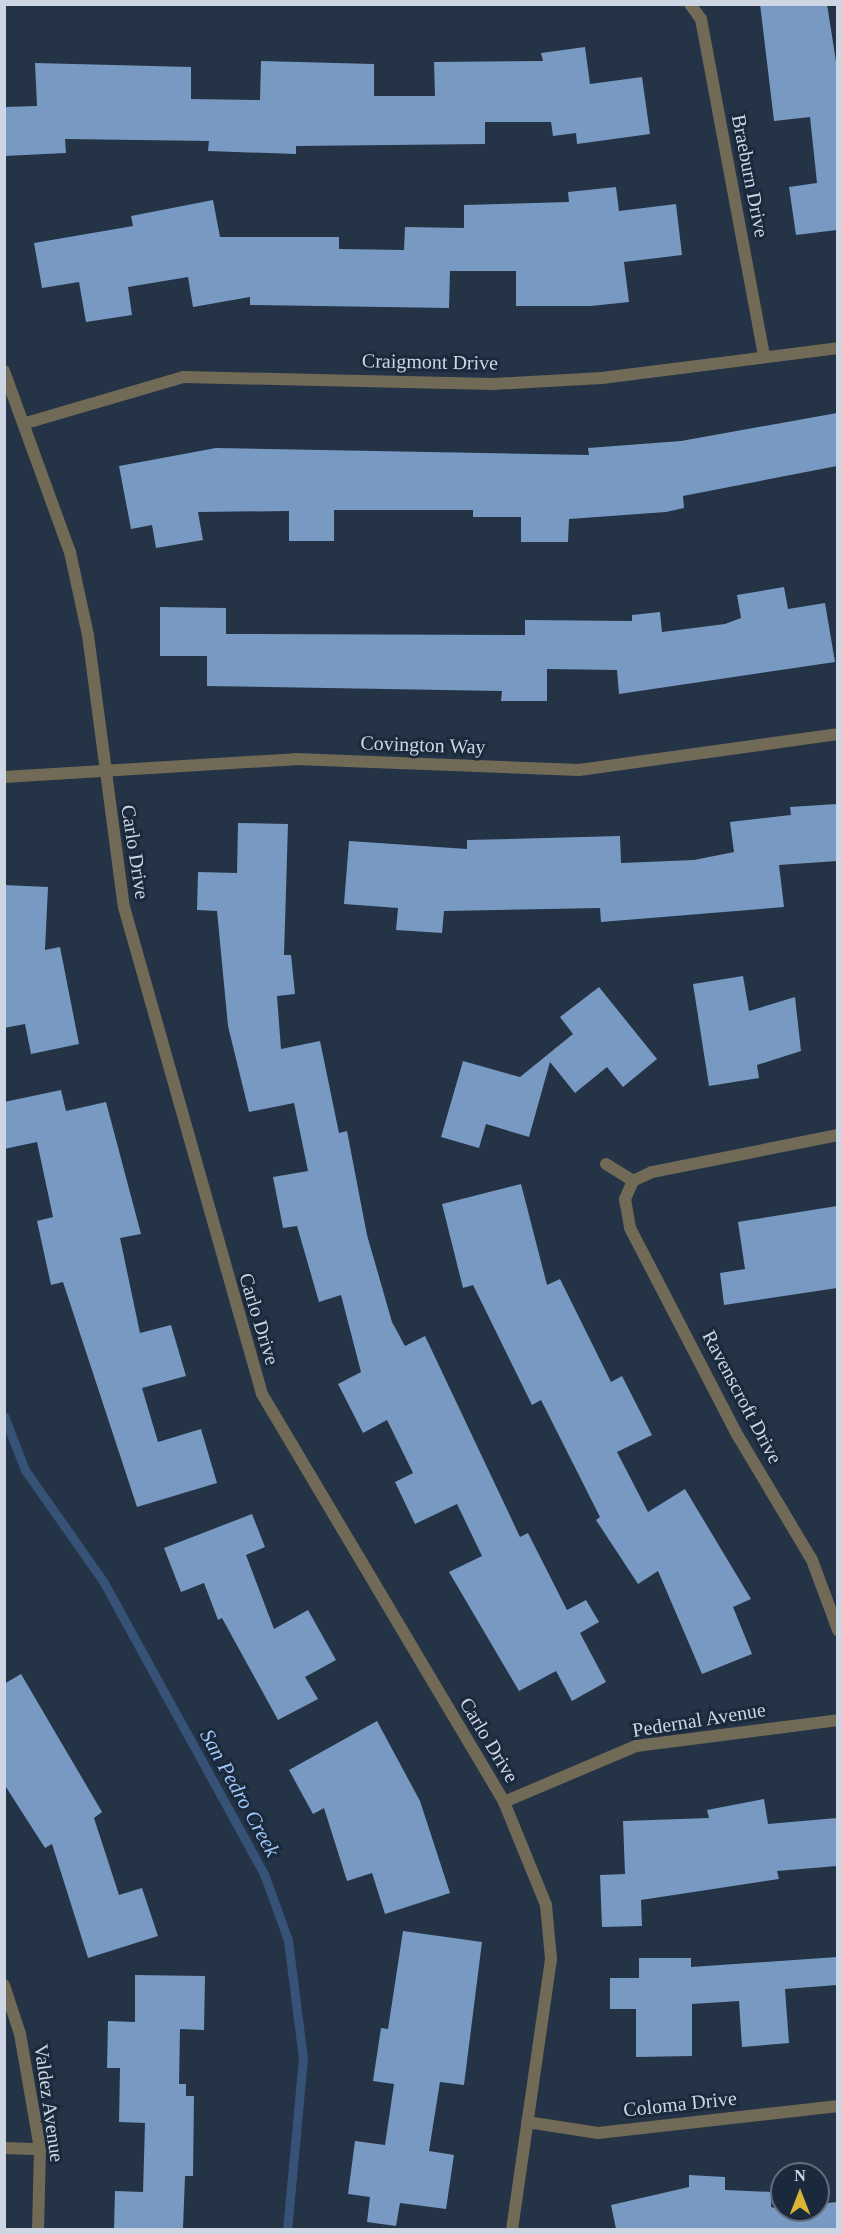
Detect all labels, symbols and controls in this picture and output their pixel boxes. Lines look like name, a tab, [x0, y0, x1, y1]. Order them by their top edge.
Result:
street label: Braeburn Drive	[726, 112, 774, 240]
street label: Craigmont Drive	[362, 349, 498, 375]
street label: Covington Way	[360, 731, 486, 759]
street label: Carlo Drive	[116, 803, 154, 901]
street label: Carlo Drive	[234, 1270, 284, 1368]
street label: Ravenscroft Drive	[697, 1326, 787, 1468]
street label: Carlo Drive	[454, 1693, 524, 1787]
street label: Pedernal Avenue	[630, 1698, 768, 1742]
water label: San Pedro Creek	[195, 1725, 285, 1861]
street label: Valdez Avenue	[29, 2042, 69, 2164]
street label: Coloma Drive	[622, 2086, 738, 2122]
north arrow	[770, 2162, 830, 2222]
text: N	[794, 2167, 806, 2184]

